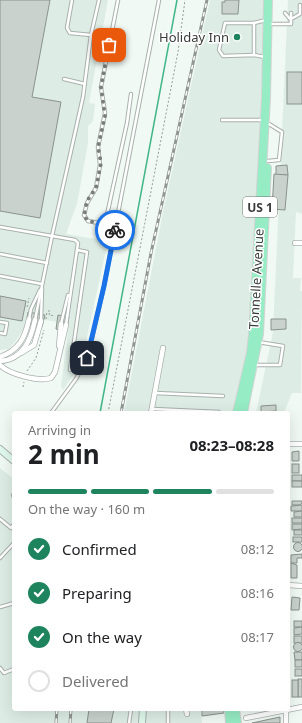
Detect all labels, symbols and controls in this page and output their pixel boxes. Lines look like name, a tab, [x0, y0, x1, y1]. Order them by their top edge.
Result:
pin	[92, 28, 126, 62]
place label: Holiday Inn	[159, 28, 229, 46]
marker: Holiday Inn	[232, 32, 242, 42]
icon: bag	[98, 34, 120, 56]
road number: US 1	[243, 197, 277, 217]
courier	[95, 210, 135, 250]
icon: bike	[104, 219, 126, 241]
street label: Tonnelle Avenue	[244, 228, 268, 330]
pin	[70, 341, 104, 375]
icon: home	[76, 347, 98, 369]
text: Arriving in	[28, 421, 91, 439]
text: 08:23–08:28	[189, 435, 274, 455]
text: 2 min	[28, 436, 100, 472]
text: On the way · 160 m	[28, 500, 145, 518]
icon: check	[28, 538, 50, 560]
text: Confirmed	[62, 539, 137, 559]
text: 08:12	[241, 540, 274, 558]
icon: check	[28, 582, 50, 604]
text: Preparing	[62, 583, 132, 603]
text: 08:16	[241, 584, 274, 602]
icon: check	[28, 626, 50, 648]
text: On the way	[62, 627, 142, 647]
text: 08:17	[241, 628, 274, 646]
text: Delivered	[62, 671, 129, 691]

